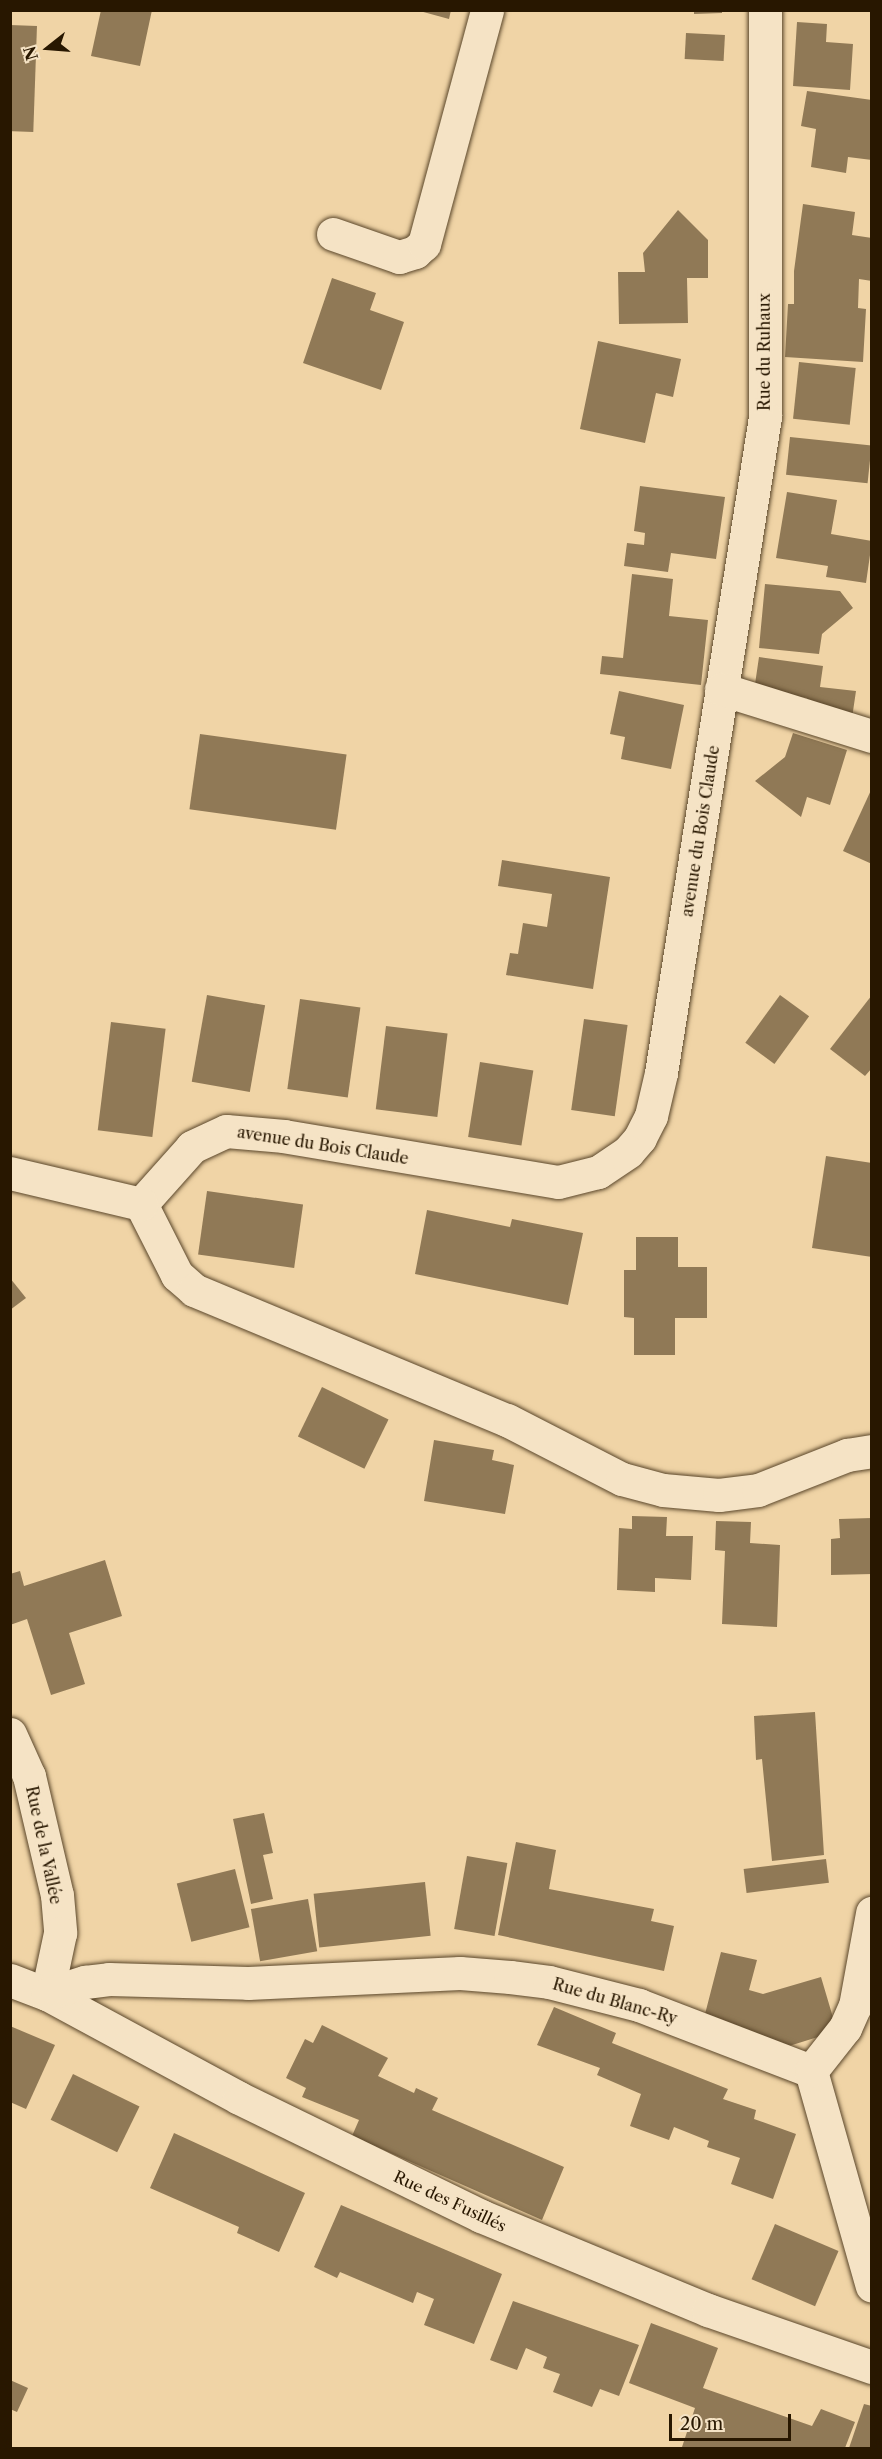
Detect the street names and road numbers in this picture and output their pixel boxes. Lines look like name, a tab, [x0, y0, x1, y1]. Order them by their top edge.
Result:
street label: Rue du Ruhaux	[754, 293, 774, 411]
street label: avenue du Bois Claude	[677, 744, 723, 918]
street label: avenue du Bois Claude	[236, 1122, 410, 1168]
street label: Rue de la Vallée	[22, 1784, 66, 1906]
street label: Rue du Blanc-Ry	[551, 1974, 679, 2028]
street label: Rue des Fusillés	[391, 2166, 509, 2236]

